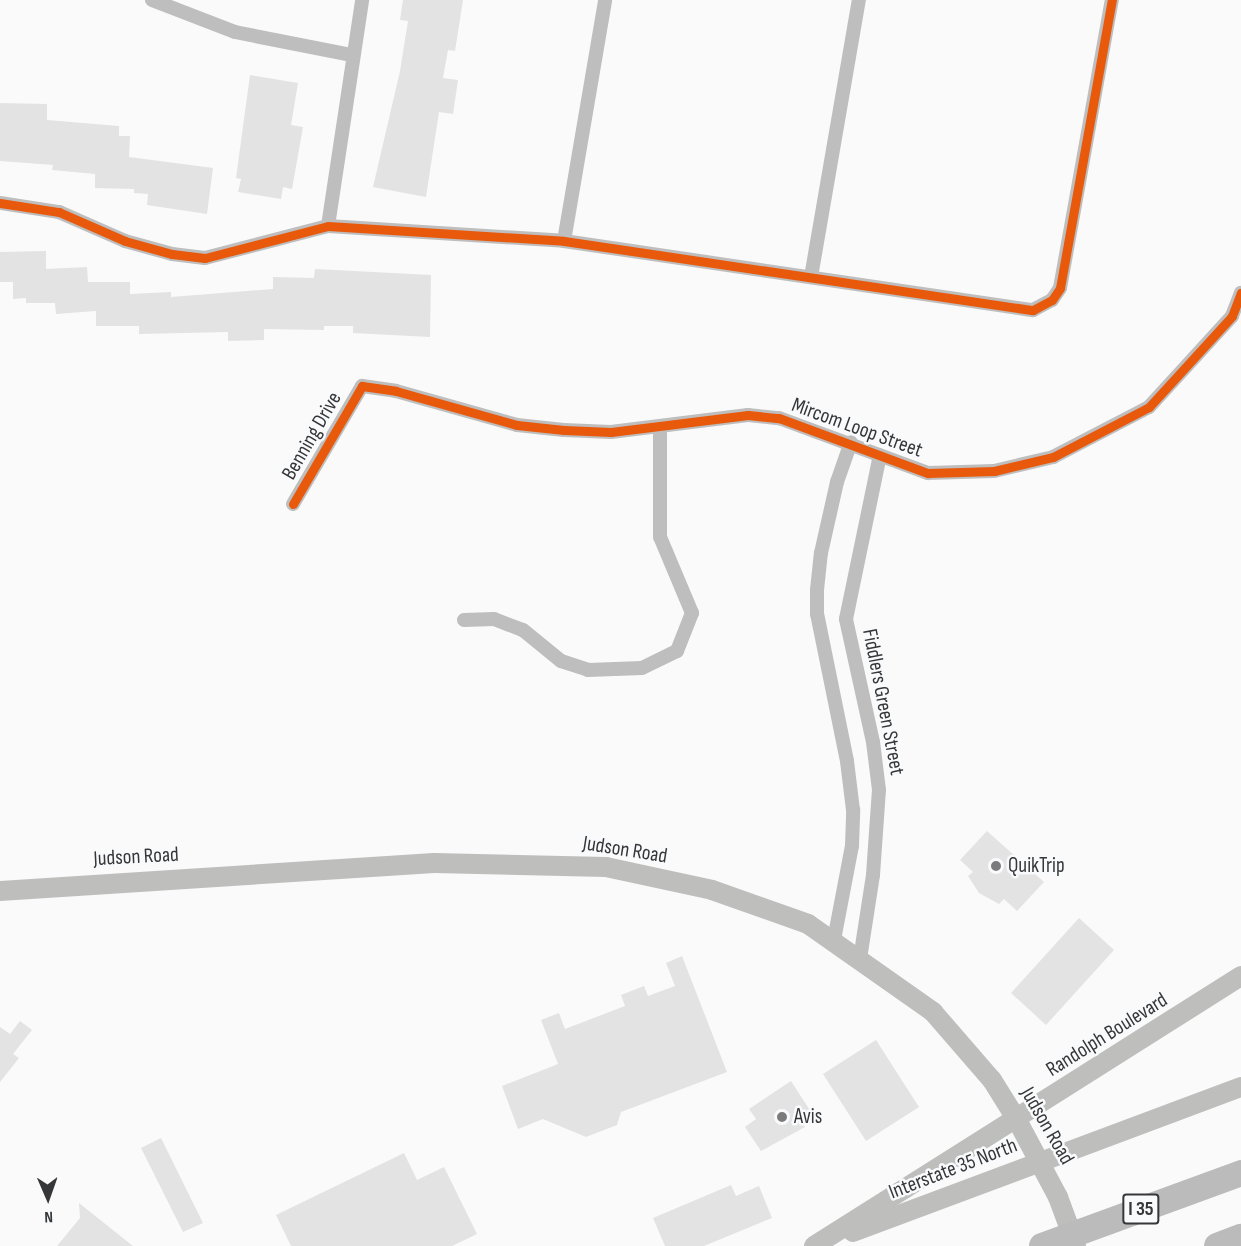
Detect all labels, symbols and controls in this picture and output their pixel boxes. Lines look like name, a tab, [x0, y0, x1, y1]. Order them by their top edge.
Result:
street label: Benning Drive	[277, 388, 347, 484]
street label: Mircom Loop Street	[788, 393, 926, 463]
street label: Fiddlers Green Street	[856, 627, 910, 777]
street label: Judson Road	[581, 831, 669, 869]
street label: Judson Road	[93, 842, 179, 872]
place label: QuikTrip	[1008, 853, 1065, 879]
marker: QuikTrip	[989, 859, 1003, 873]
street label: Randolph Boulevard	[1042, 988, 1172, 1082]
street label: Judson Road	[1015, 1083, 1079, 1169]
place label: Avis	[794, 1104, 822, 1130]
marker: Avis	[775, 1110, 789, 1124]
street label: Interstate 35 North	[885, 1133, 1021, 1205]
north arrow	[18, 1168, 78, 1228]
road number: I 35	[1122, 1192, 1160, 1226]
text: N	[44, 1207, 53, 1226]

